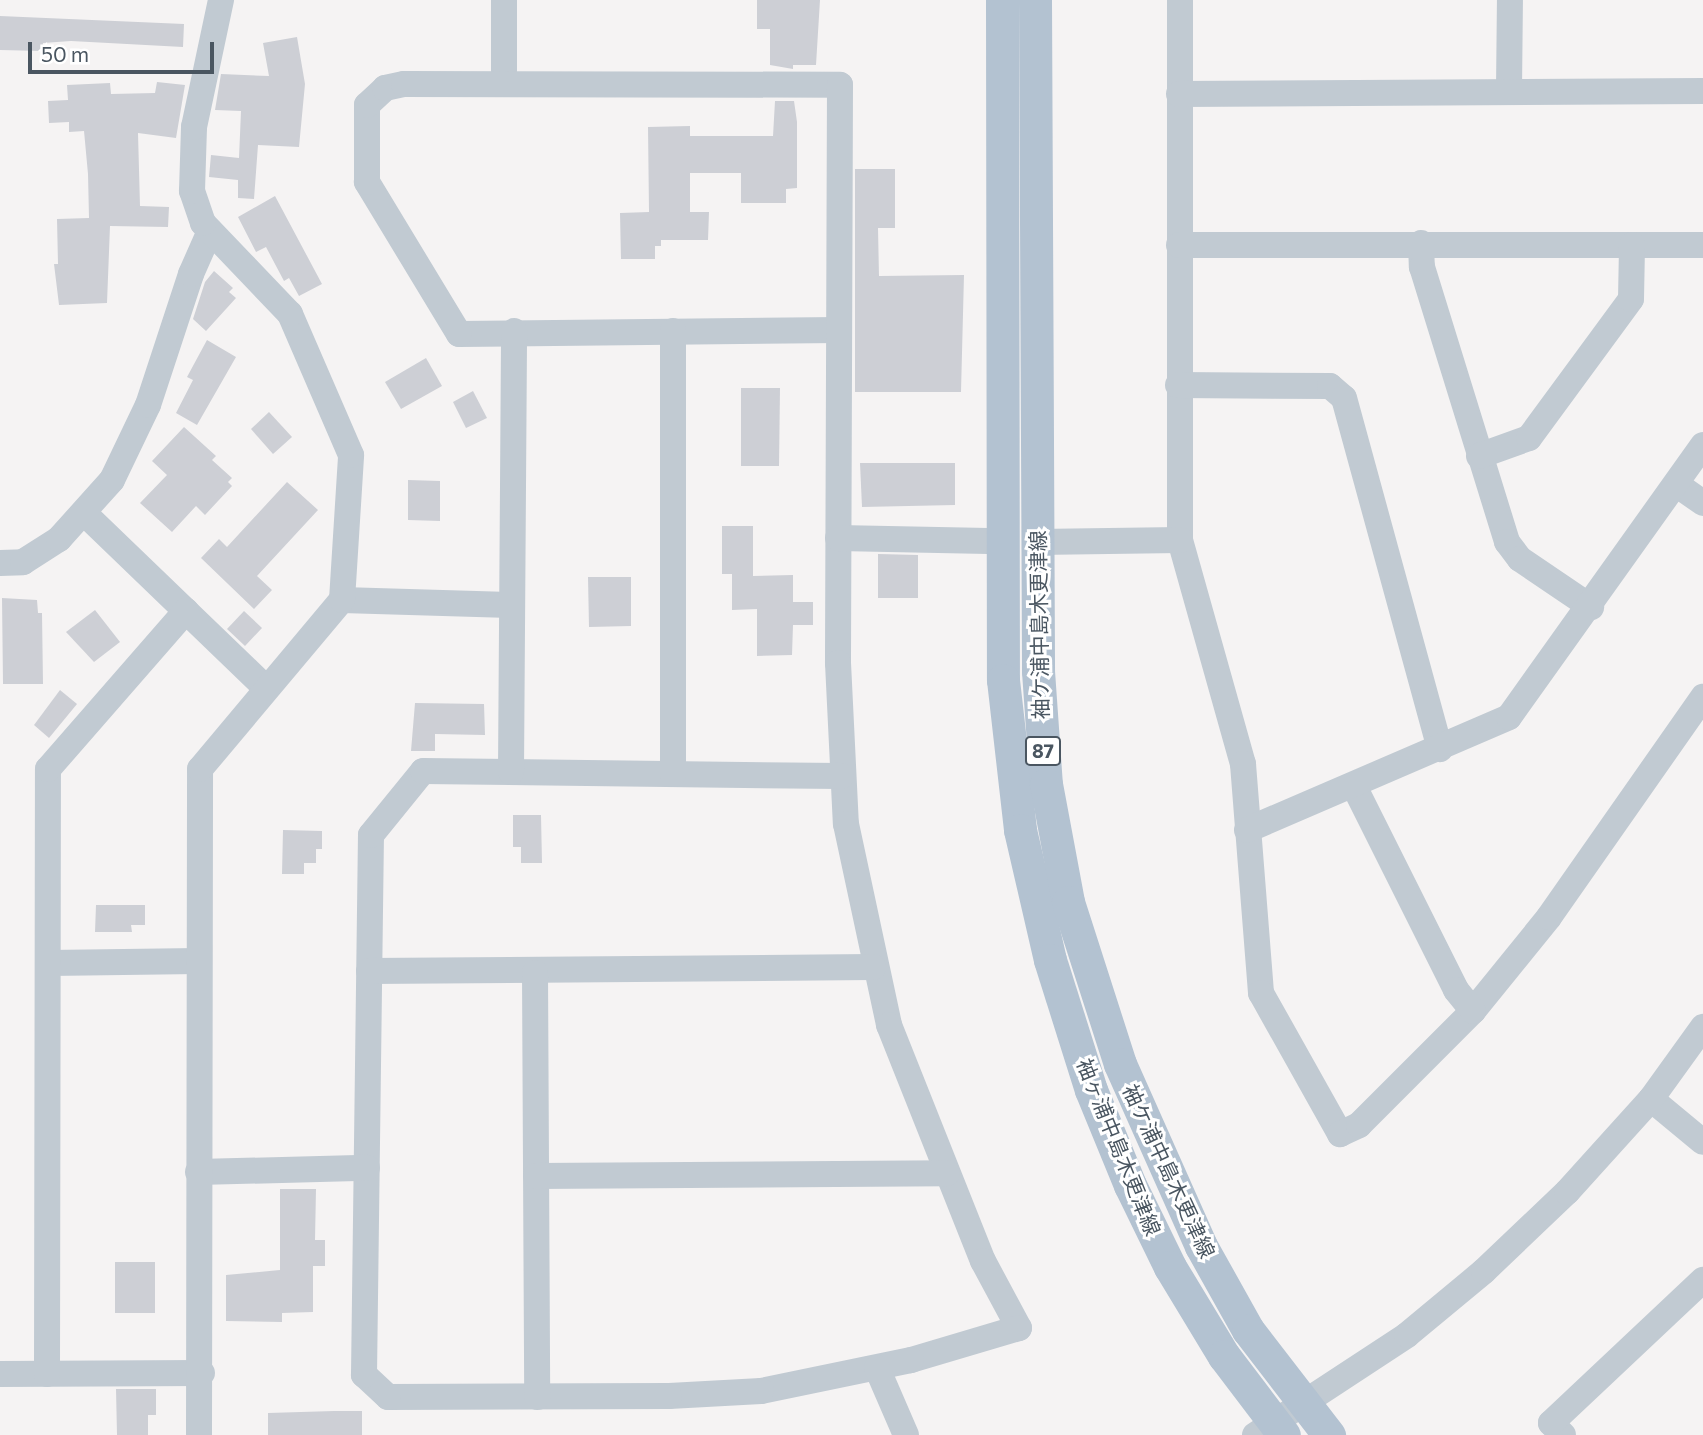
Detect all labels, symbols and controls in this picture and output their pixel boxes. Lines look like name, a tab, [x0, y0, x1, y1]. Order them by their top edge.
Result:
scale bar	[32, 28, 217, 72]
text: 50 m	[41, 41, 89, 66]
street label: 袖ケ浦中島木更津線	[1025, 530, 1053, 720]
road number: 87	[1024, 736, 1062, 766]
street label: 袖ヶ浦中島木更津線	[1072, 1055, 1166, 1239]
street label: 袖ケ浦中島木更津線	[1118, 1080, 1220, 1262]

